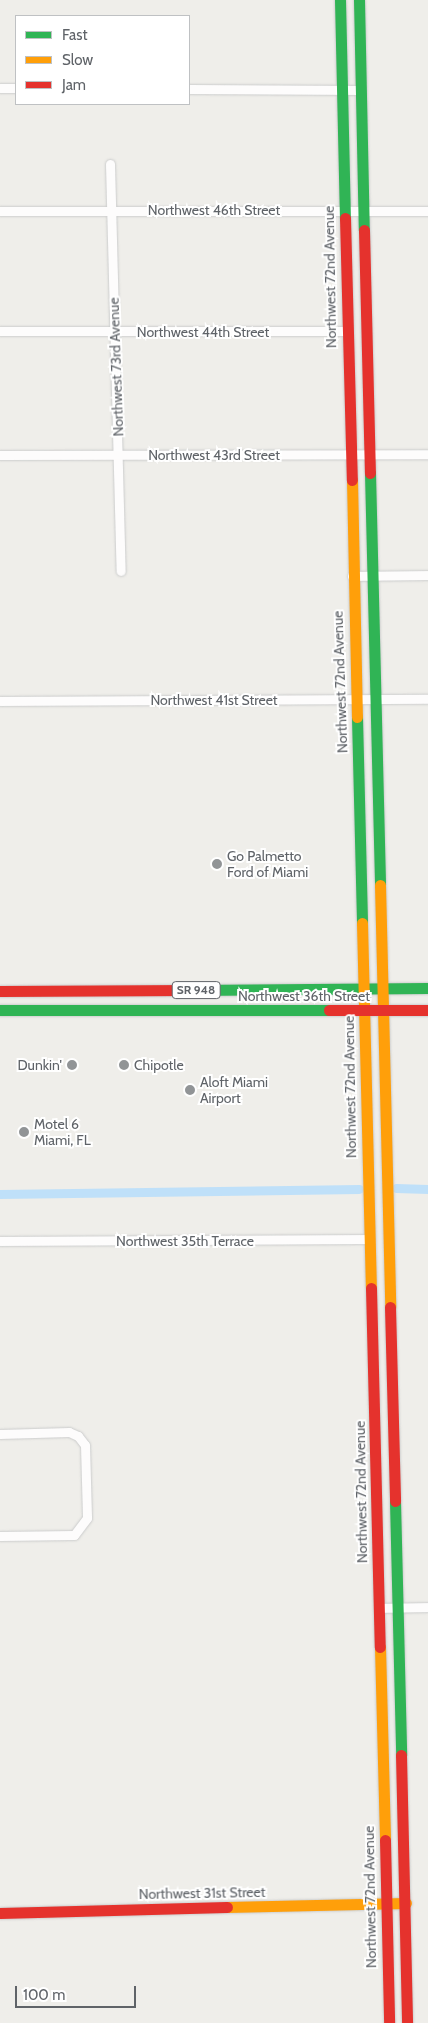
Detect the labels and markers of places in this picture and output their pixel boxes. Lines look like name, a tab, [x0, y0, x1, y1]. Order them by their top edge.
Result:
place label: Go Palmetto Ford of Miami	[227, 848, 308, 880]
marker: Go Palmetto Ford of Miami	[211, 858, 223, 870]
place label: Dunkin'	[18, 1057, 62, 1073]
place label: Chipotle	[134, 1057, 184, 1073]
marker: Dunkin'	[66, 1059, 78, 1071]
marker: Chipotle	[118, 1059, 130, 1071]
place label: Aloft Miami Airport	[200, 1074, 268, 1106]
marker: Aloft Miami Airport	[184, 1084, 196, 1096]
place label: Motel 6 Miami, FL	[34, 1116, 91, 1148]
marker: Motel 6 Miami, FL	[18, 1126, 30, 1138]

